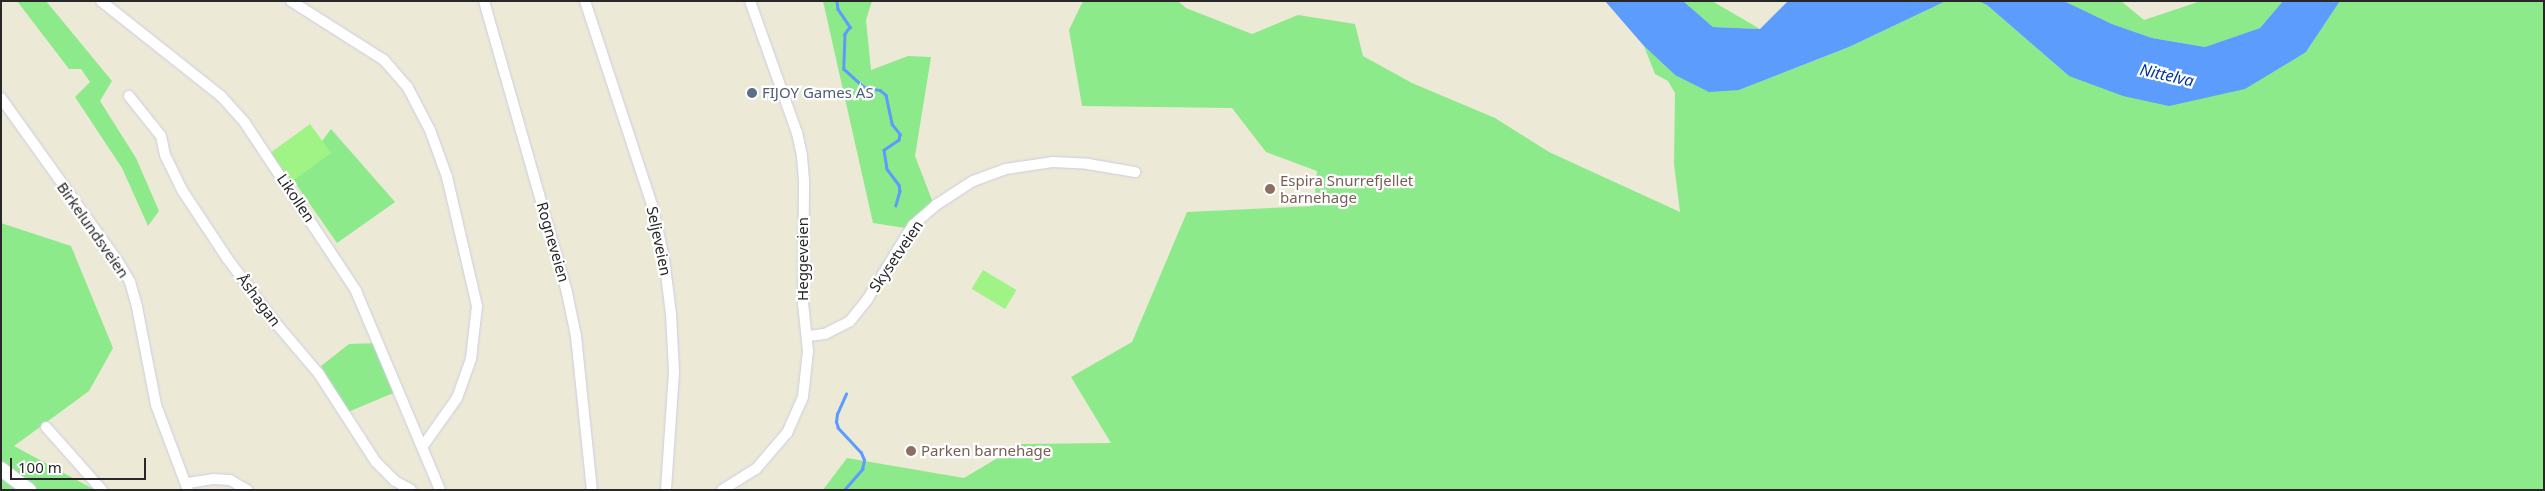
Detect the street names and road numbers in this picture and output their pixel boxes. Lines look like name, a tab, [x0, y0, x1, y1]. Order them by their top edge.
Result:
street label: Likollen	[273, 170, 319, 226]
street label: Birkelundsveien	[53, 179, 133, 281]
street label: Rogneveien	[533, 200, 573, 284]
street label: Seljeveien	[643, 205, 675, 277]
street label: Heggeveien	[794, 217, 812, 301]
street label: Skysetveien	[865, 217, 927, 295]
street label: Åshagan	[233, 270, 285, 330]

